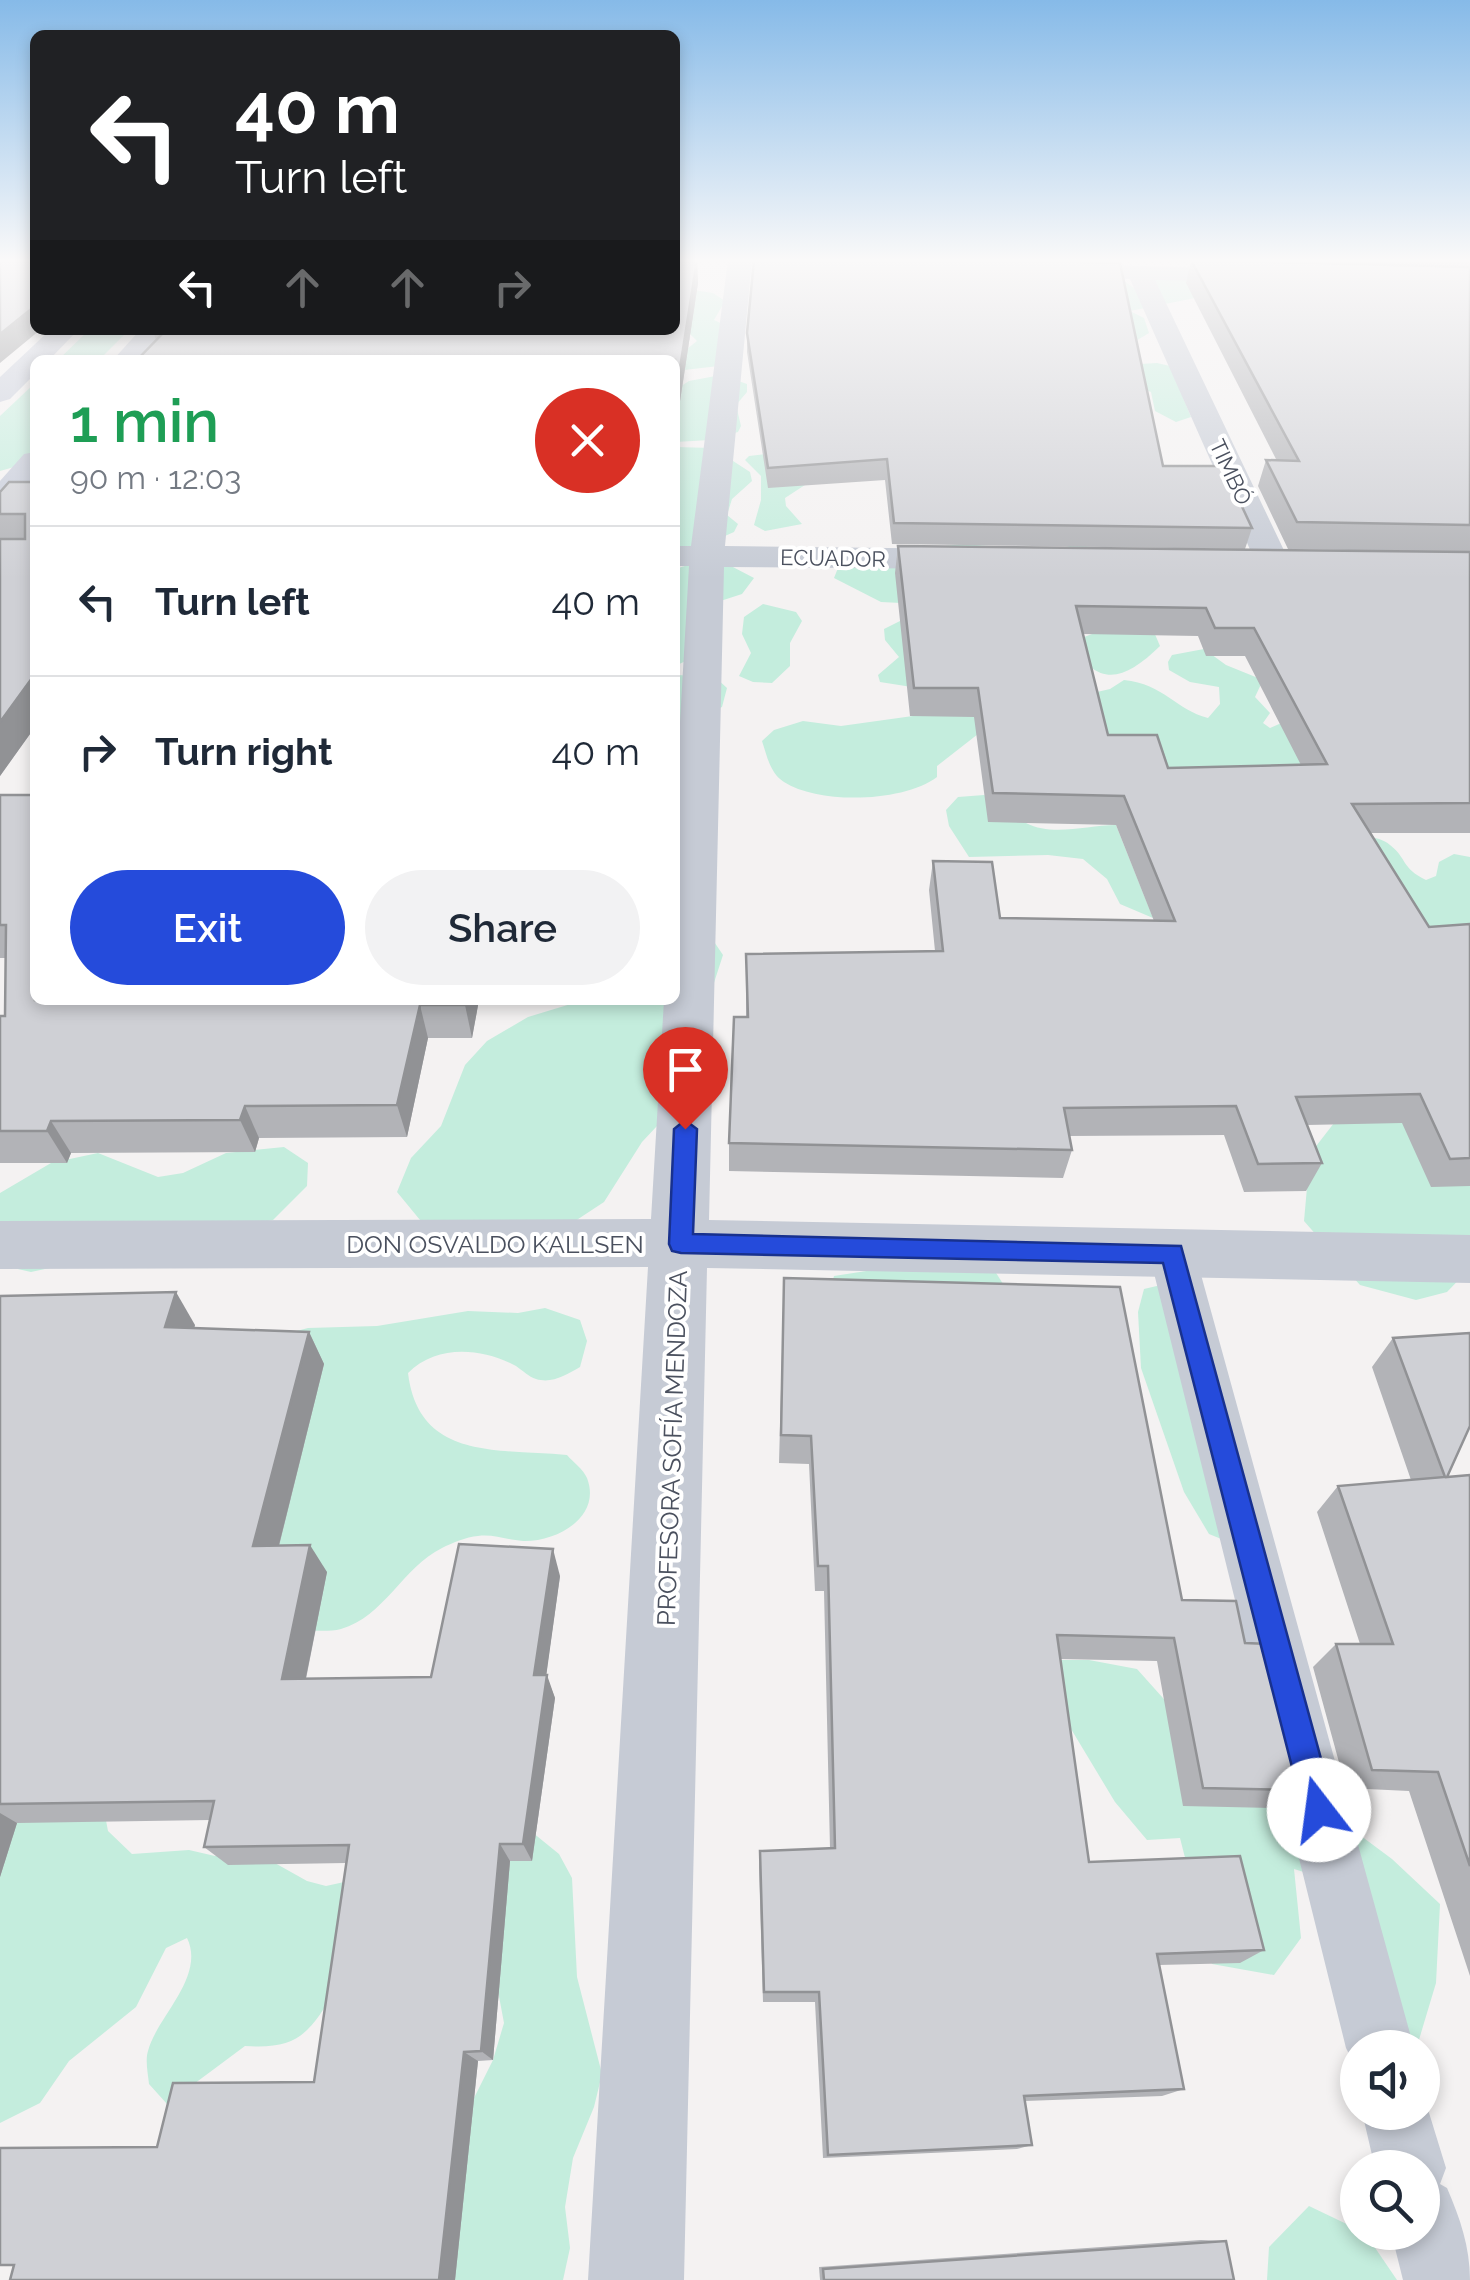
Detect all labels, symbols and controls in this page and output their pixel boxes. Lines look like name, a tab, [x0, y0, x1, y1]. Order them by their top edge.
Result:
text: 40 m	[235, 67, 400, 149]
icon: left	[70, 70, 200, 200]
text: Turn left	[235, 151, 407, 204]
icon: left	[170, 260, 225, 315]
icon: ahead	[275, 260, 330, 315]
icon: ahead	[380, 260, 435, 315]
icon: right	[485, 260, 540, 315]
text: 1 min	[70, 386, 219, 456]
button: close	[535, 388, 640, 493]
street label: TIMBÓ	[1205, 435, 1257, 509]
text: 90 m · 12:03	[70, 459, 241, 496]
street label: ECUADOR	[780, 544, 886, 572]
icon: left	[70, 574, 125, 629]
text: Turn left	[155, 579, 310, 624]
text: 40 m	[551, 579, 640, 624]
icon: right	[70, 724, 125, 779]
text: Turn right	[155, 729, 332, 774]
text: 40 m	[551, 729, 640, 774]
button: Exit	[70, 870, 345, 985]
button: Share	[365, 870, 640, 985]
pin	[643, 1027, 728, 1130]
icon: arrive	[658, 1042, 713, 1097]
street label: DON OSVALDO KALLSEN	[346, 1229, 644, 1259]
street label: PROFESORA SOFÍA MENDOZA	[651, 1270, 693, 1626]
position arrow	[1267, 1758, 1371, 1862]
map controls	[1340, 2030, 1440, 2250]
button: sound	[1340, 2030, 1440, 2130]
button: search	[1340, 2150, 1440, 2250]

